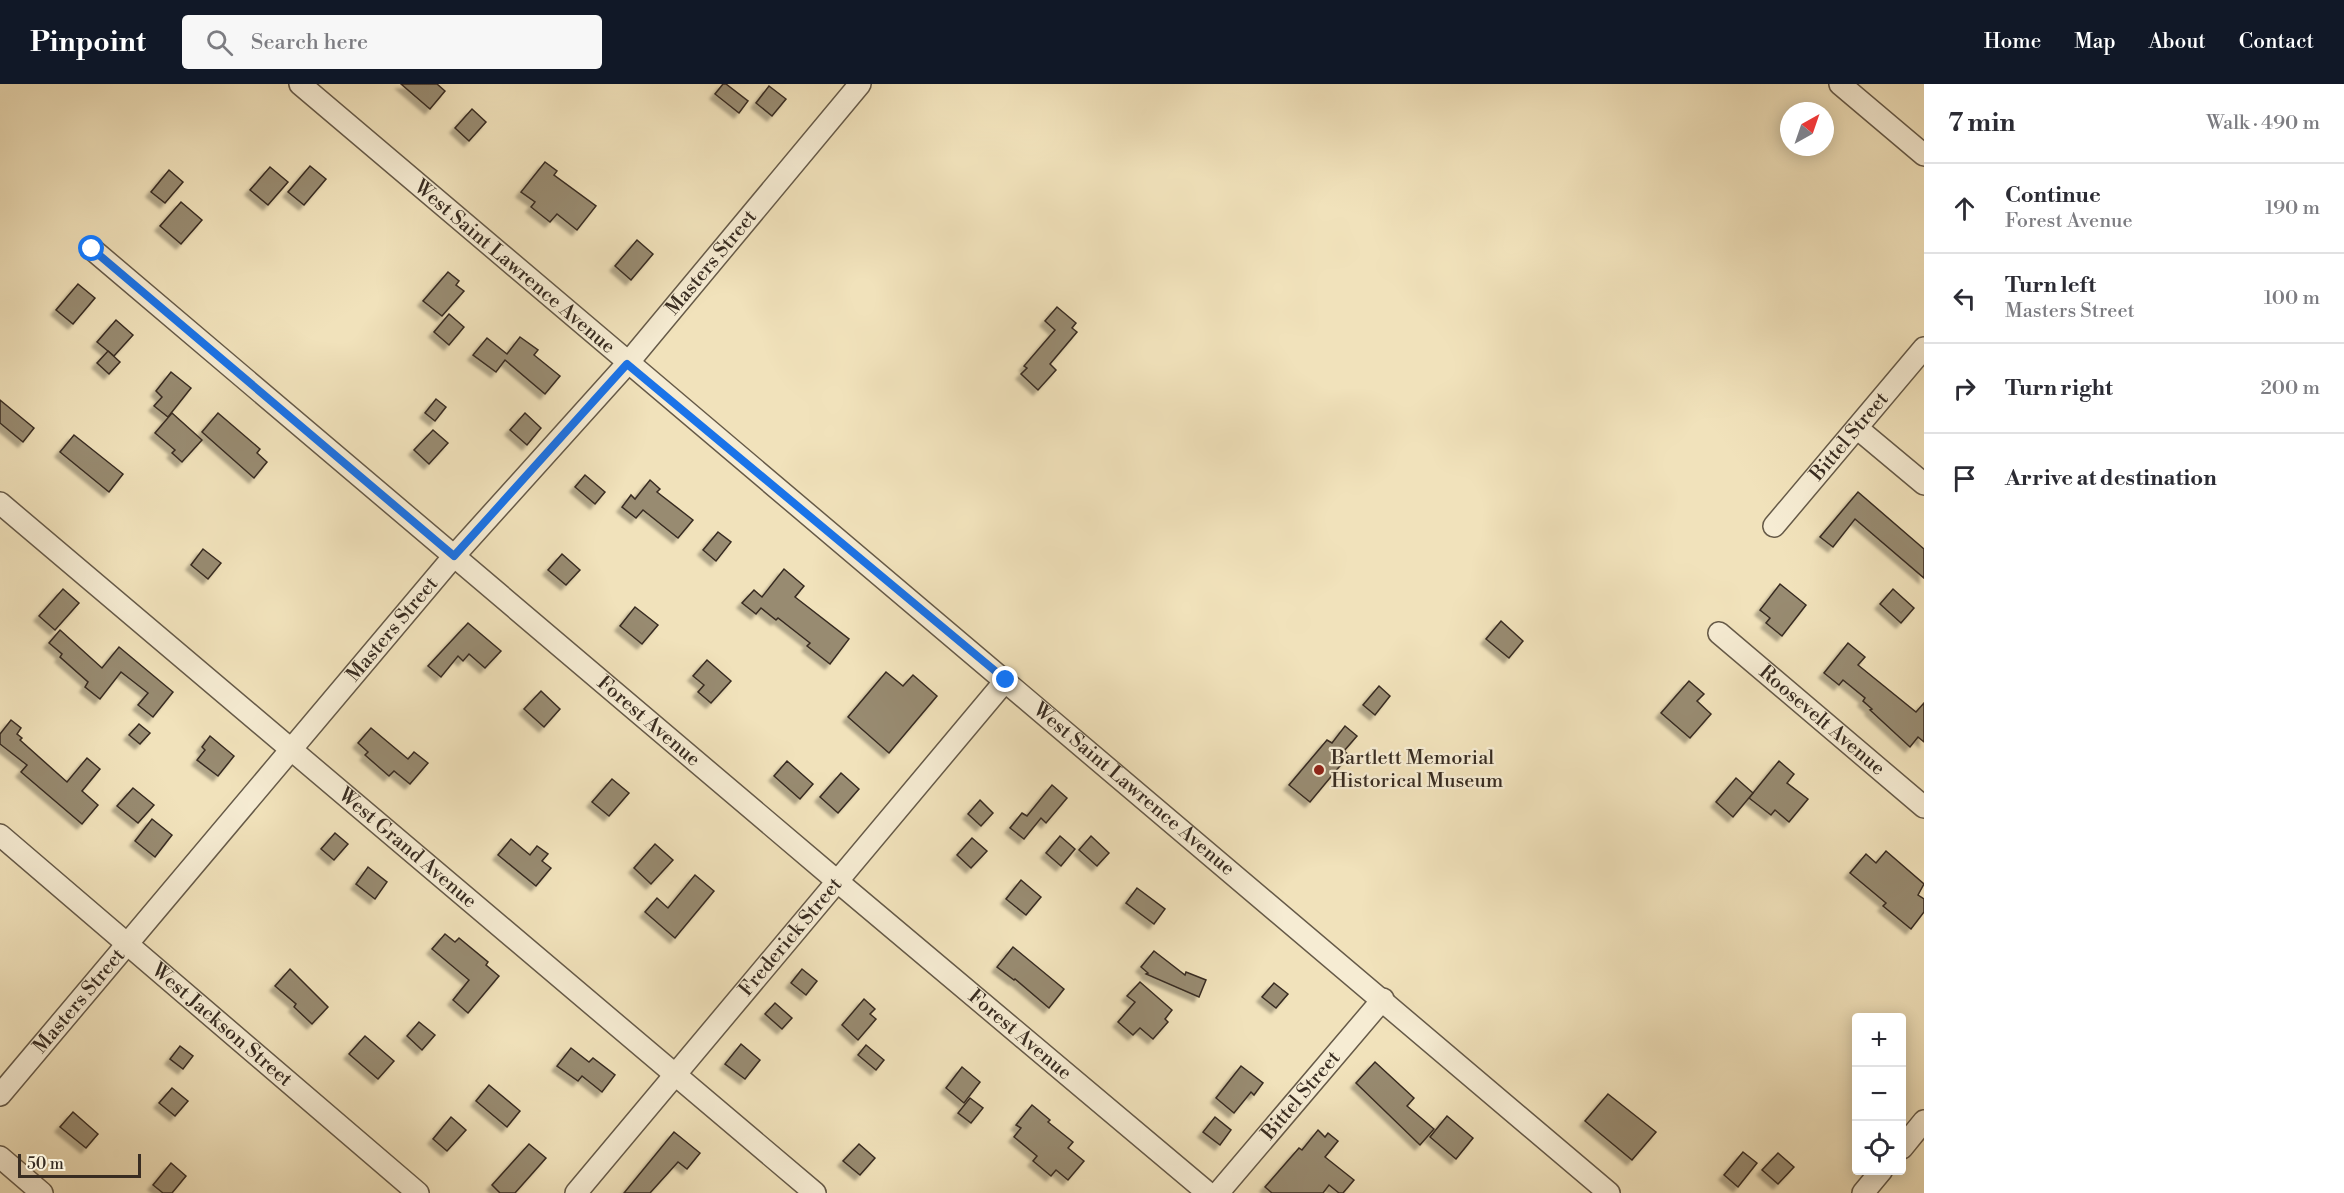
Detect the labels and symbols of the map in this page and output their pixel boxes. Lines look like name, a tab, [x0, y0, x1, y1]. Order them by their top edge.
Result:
north arrow	[1780, 102, 1834, 156]
street label: West Saint Lawrence Avenue	[408, 174, 620, 359]
street label: Masters Street	[660, 205, 762, 320]
route start	[78, 235, 104, 261]
street label: Bittel Street	[1804, 387, 1894, 487]
street label: Masters Street	[341, 572, 444, 687]
street label: Roosevelt Avenue	[1754, 660, 1890, 781]
route end	[992, 666, 1018, 692]
street label: Forest Avenue	[592, 670, 705, 772]
street label: West Saint Lawrence Avenue	[1027, 696, 1240, 881]
place label: Bartlett Memorial Historical Museum	[1330, 746, 1504, 794]
marker: Bartlett Memorial Historical Museum	[1312, 763, 1326, 777]
street label: West Grand Avenue	[332, 782, 482, 914]
street label: Frederick Street	[734, 872, 848, 1002]
street label: Masters Street	[28, 943, 131, 1059]
street label: West Jackson Street	[145, 957, 297, 1092]
street label: Forest Avenue	[963, 984, 1077, 1086]
street label: Bittel Street	[1255, 1046, 1346, 1146]
scale bar	[18, 1151, 141, 1178]

